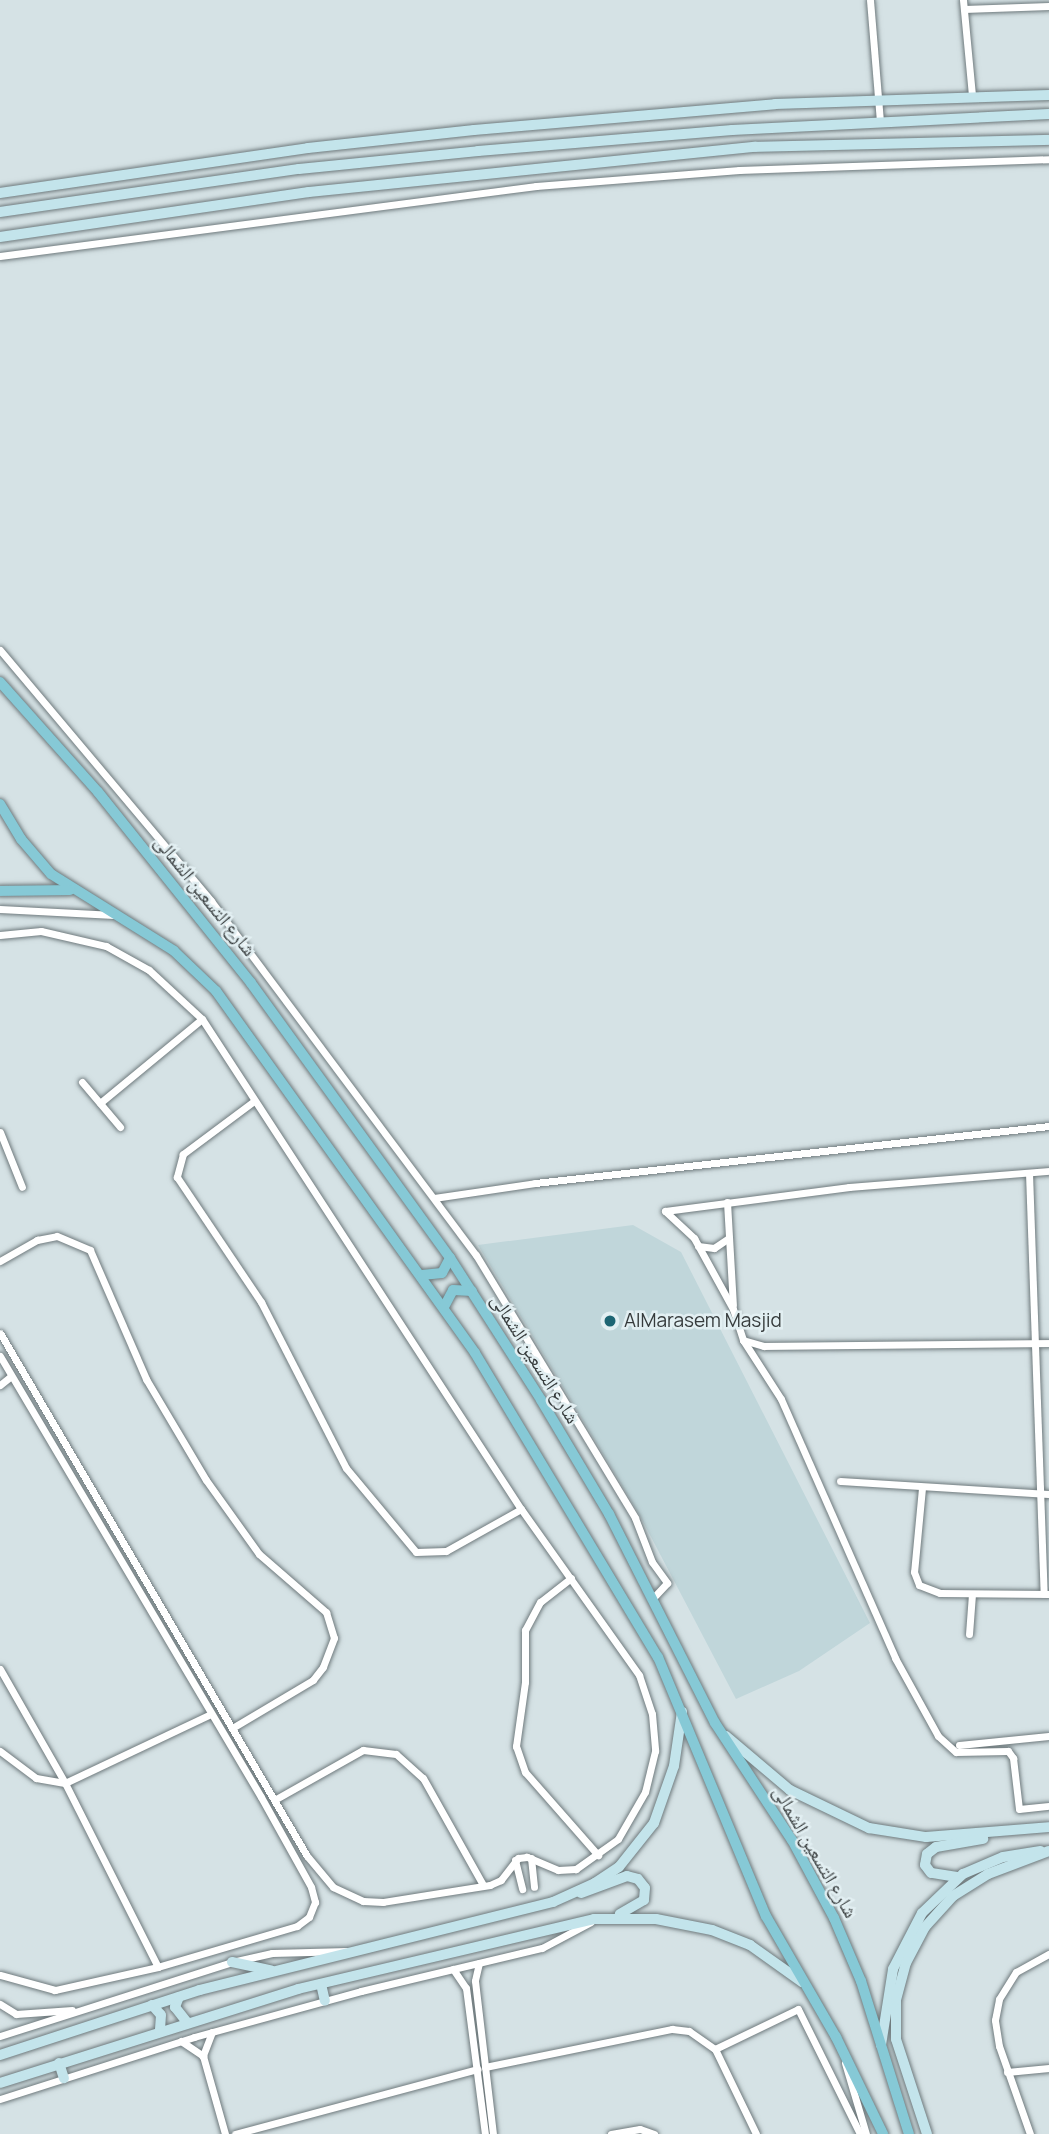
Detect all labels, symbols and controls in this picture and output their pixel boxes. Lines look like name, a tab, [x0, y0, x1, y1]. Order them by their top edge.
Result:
street label: شارع التسعين الشمالى	[149, 831, 261, 961]
street label: شارع التسعين الشمالى	[486, 1290, 584, 1428]
place label: AlMarasem Masjid	[624, 1310, 782, 1332]
marker: AlMarasem Masjid	[602, 1313, 618, 1329]
street label: شارع التسعين الشمالى	[768, 1782, 862, 1922]

